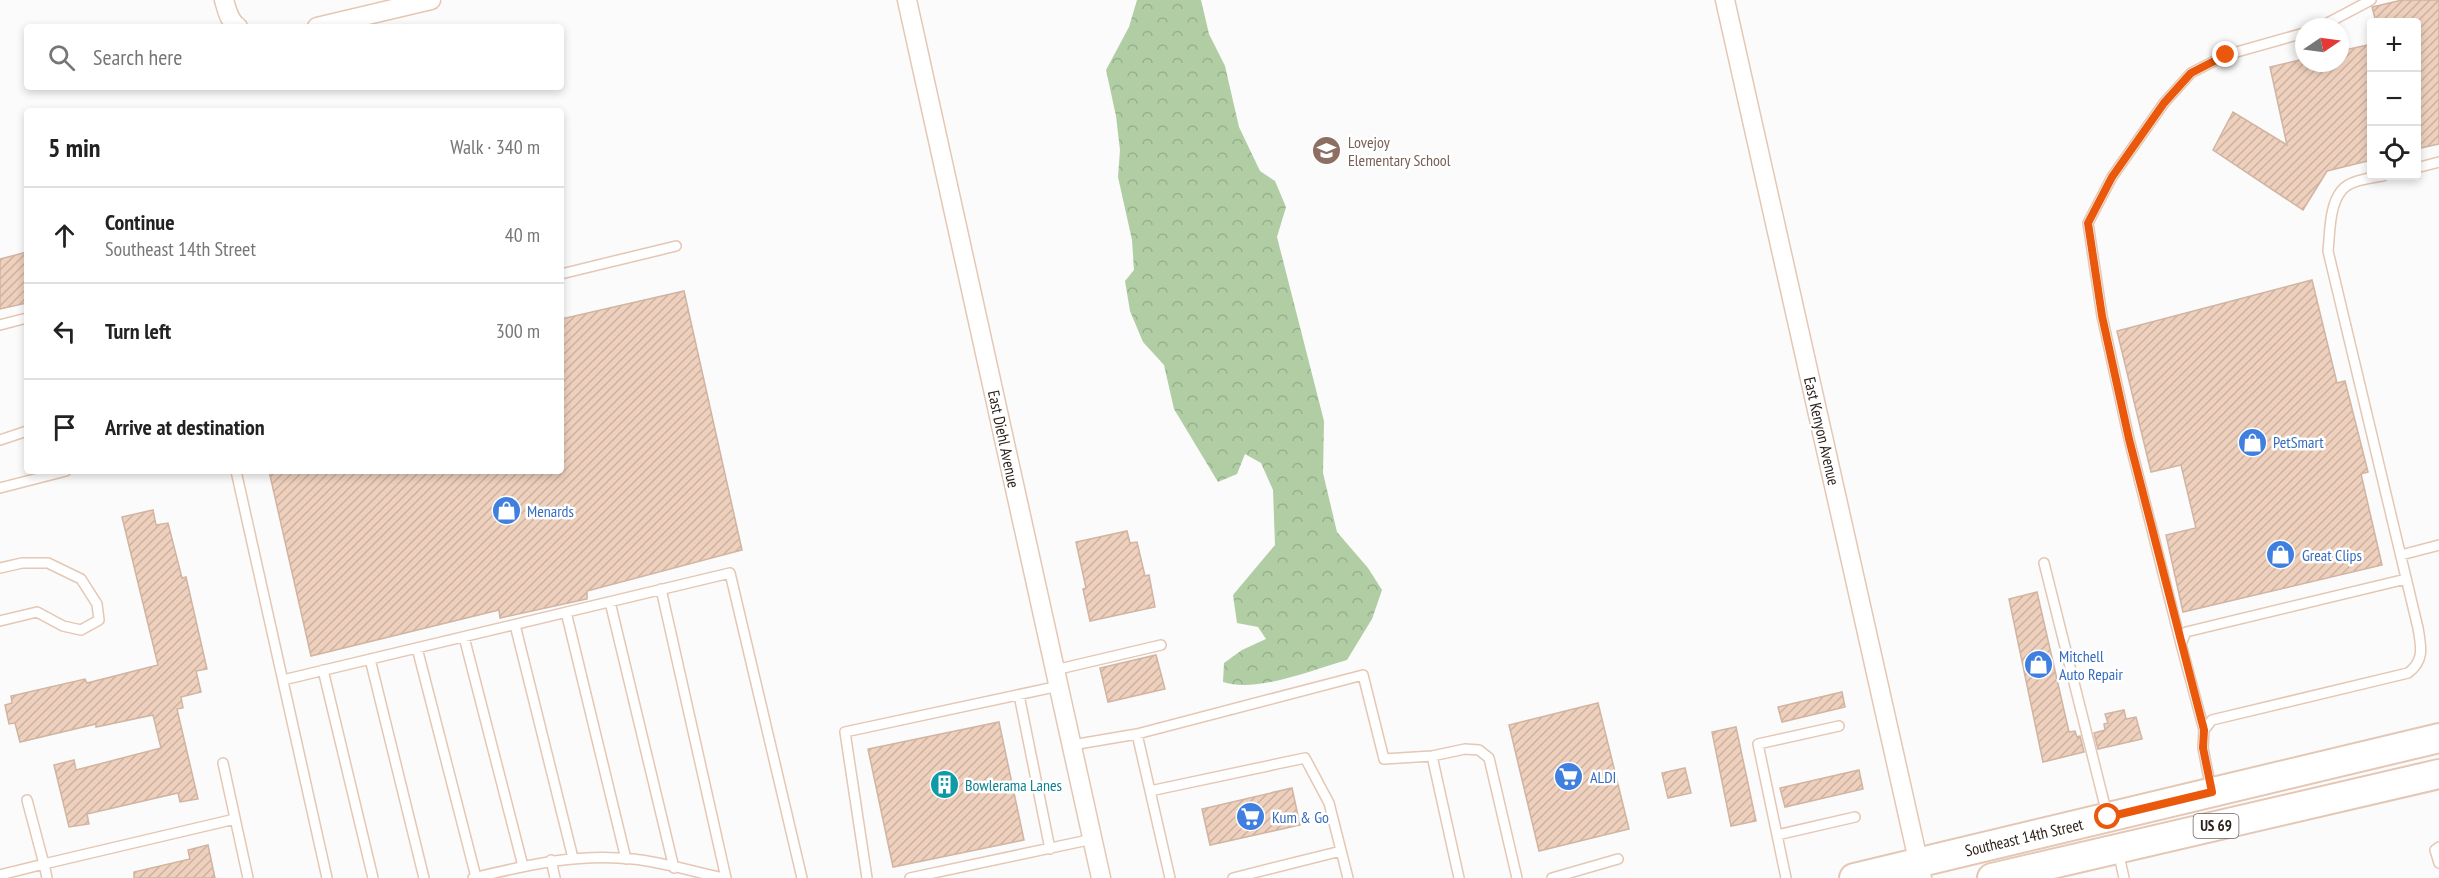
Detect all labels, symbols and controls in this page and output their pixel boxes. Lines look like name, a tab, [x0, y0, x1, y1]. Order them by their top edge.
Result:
north arrow	[2295, 18, 2349, 72]
map controls	[2367, 18, 2421, 180]
button: +	[2367, 18, 2421, 72]
search box	[24, 24, 564, 90]
icon: search	[45, 41, 78, 74]
route end	[2212, 41, 2238, 67]
text: Search here	[93, 43, 182, 71]
button: −	[2367, 72, 2421, 126]
button: locate	[2367, 126, 2421, 180]
text: 5 min	[48, 131, 101, 164]
place label: Lovejoy Elementary School	[1348, 132, 1451, 170]
text: Walk · 340 m	[450, 134, 540, 160]
school or university icon: Lovejoy Elementary School	[1311, 135, 1343, 167]
text: Continue	[105, 208, 175, 236]
icon: ahead	[48, 219, 81, 252]
text: 40 m	[505, 222, 540, 248]
text: Southeast 14th Street	[105, 236, 256, 262]
icon: left	[48, 315, 81, 348]
text: Turn left	[105, 317, 171, 345]
text: 300 m	[496, 318, 540, 344]
street label: East Kenyon Avenue	[1800, 375, 1844, 487]
street label: East Diehl Avenue	[984, 388, 1024, 490]
icon: arrive	[48, 411, 81, 444]
text: Arrive at destination	[105, 413, 265, 441]
shop icon: PetSmart	[2236, 426, 2268, 458]
place label: PetSmart	[2273, 432, 2324, 452]
shop icon: Menards	[490, 495, 522, 527]
place label: Menards	[527, 501, 574, 521]
shop icon: Great Clips	[2265, 539, 2297, 571]
place label: Great Clips	[2302, 545, 2362, 565]
place label: Mitchell Auto Repair	[2059, 646, 2124, 684]
shop icon: Mitchell Auto Repair	[2022, 649, 2054, 681]
supermarket icon: ALDI	[1553, 761, 1585, 793]
place label: ALDI	[1590, 767, 1616, 787]
building icon: Bowlerama Lanes	[928, 769, 960, 801]
place label: Bowlerama Lanes	[965, 775, 1062, 795]
supermarket icon: Kum & Go	[1235, 801, 1267, 833]
route start	[2094, 803, 2120, 829]
place label: Kum & Go	[1272, 807, 1329, 827]
street label: Southeast 14th Street	[1963, 814, 2086, 860]
road number: US 69	[2194, 814, 2238, 838]

